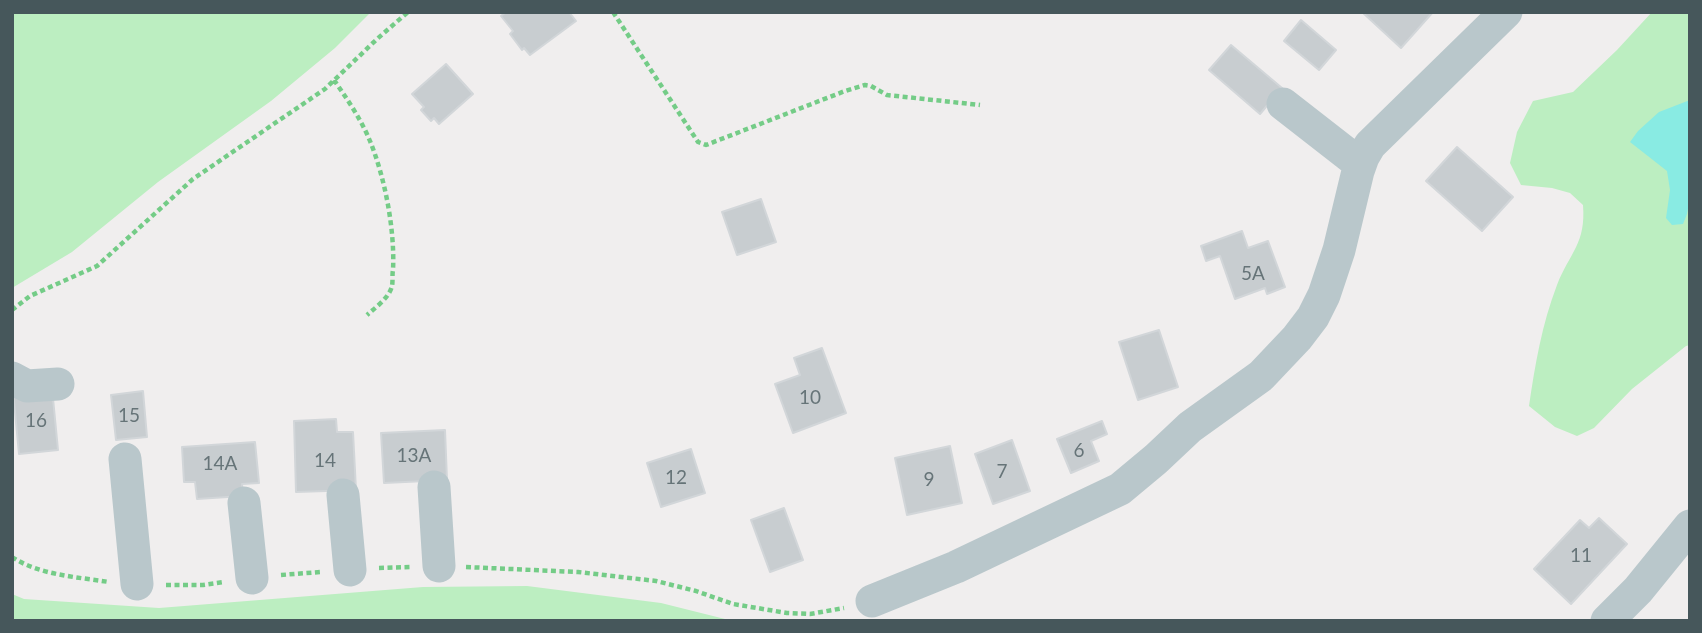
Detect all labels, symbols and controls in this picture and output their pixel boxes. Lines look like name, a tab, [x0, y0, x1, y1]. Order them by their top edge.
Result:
house number: 5А	[1241, 263, 1265, 285]
house number: 10	[799, 387, 821, 409]
house number: 15	[118, 405, 140, 427]
house number: 16	[25, 410, 47, 432]
house number: 6	[1073, 440, 1085, 462]
house number: 13А	[397, 445, 431, 467]
house number: 14	[314, 450, 336, 472]
house number: 14А	[203, 453, 237, 475]
house number: 7	[996, 461, 1008, 483]
house number: 12	[665, 467, 687, 489]
house number: 9	[923, 469, 935, 491]
house number: 11	[1570, 545, 1592, 567]

